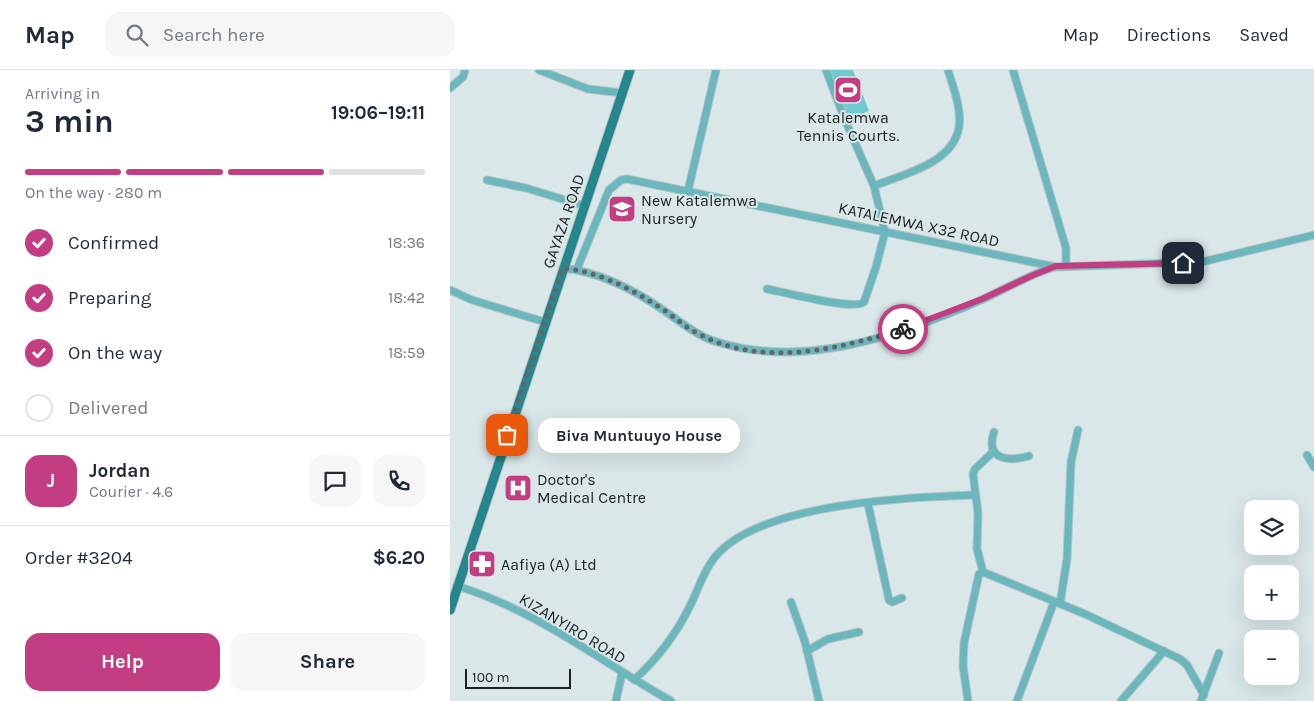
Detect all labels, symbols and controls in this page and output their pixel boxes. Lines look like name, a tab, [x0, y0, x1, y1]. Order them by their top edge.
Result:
search box	[105, 12, 455, 57]
text: Map	[25, 21, 75, 49]
icon: search	[123, 21, 151, 49]
text: Search here	[163, 24, 265, 46]
text: Map	[1063, 24, 1099, 46]
text: Directions	[1127, 24, 1211, 46]
text: Saved	[1239, 24, 1289, 46]
sports icon: Katalemwa Tennis Courts.	[833, 75, 863, 105]
text: Arriving in	[25, 84, 100, 103]
text: 19:06–19:11	[331, 102, 425, 124]
text: 3 min	[25, 103, 114, 140]
place label: Katalemwa Tennis Courts.	[797, 108, 899, 145]
street label: GAYAZA ROAD	[538, 172, 588, 271]
text: On the way · 280 m	[25, 183, 162, 202]
place label: New Katalemwa Nursery	[641, 191, 757, 228]
school or university icon: New Katalemwa Nursery	[607, 194, 637, 224]
street label: KATALEMWA X32 ROAD	[837, 198, 1001, 251]
icon: check	[25, 229, 53, 257]
text: Confirmed	[68, 232, 159, 254]
text: 18:36	[388, 233, 425, 252]
pin	[1162, 242, 1204, 284]
icon: home	[1169, 249, 1197, 277]
icon: check	[25, 284, 53, 312]
text: Preparing	[68, 287, 151, 309]
text: 18:42	[388, 288, 425, 307]
courier	[878, 304, 928, 354]
icon: bike	[889, 315, 917, 343]
icon: check	[25, 339, 53, 367]
text: On the way	[68, 342, 162, 364]
text: 18:59	[388, 343, 425, 362]
text: Delivered	[68, 397, 148, 419]
pin	[486, 414, 528, 456]
callout: Biva Muntuuyo House	[537, 418, 740, 452]
icon: bag	[493, 421, 521, 449]
text: Biva Muntuuyo House	[556, 426, 722, 445]
button: chat	[309, 455, 361, 507]
button: phone	[373, 455, 425, 507]
text: Jordan	[89, 460, 150, 482]
text: J	[47, 470, 55, 492]
place label: Doctor's Medical Centre	[537, 470, 646, 507]
hospital icon: Doctor's Medical Centre	[503, 473, 533, 503]
text: Courier · 4.6	[89, 482, 173, 501]
map controls	[1244, 500, 1299, 685]
button: layers	[1244, 500, 1299, 555]
text: Order #3204	[25, 547, 133, 569]
text: $6.20	[373, 547, 425, 569]
pharmacy icon: Aafiya (A) Ltd	[467, 549, 497, 579]
place label: Aafiya (A) Ltd	[501, 555, 597, 574]
button: +	[1244, 565, 1299, 620]
street label: KIZANYIRO ROAD	[516, 589, 629, 668]
button: −	[1244, 630, 1299, 685]
button: Help	[25, 633, 220, 691]
button: Share	[230, 633, 425, 691]
scale bar	[465, 666, 571, 689]
text: 100 m	[472, 669, 510, 686]

